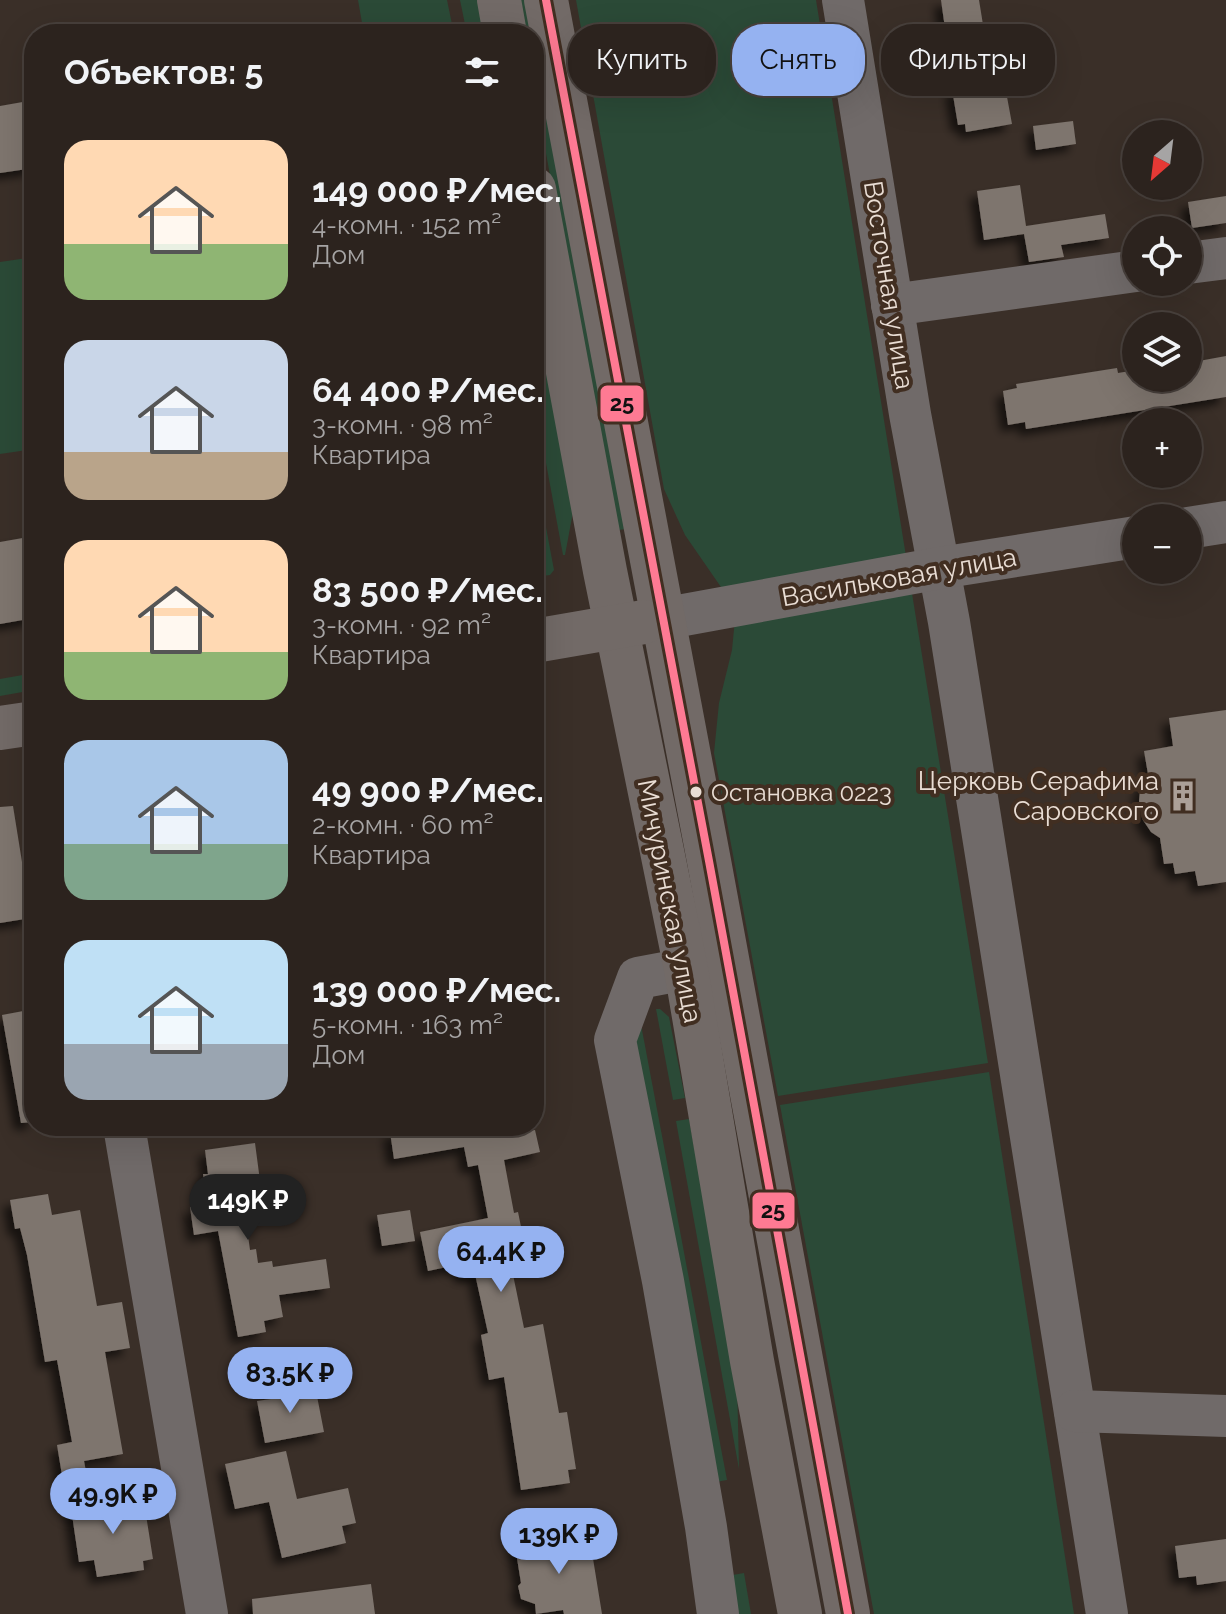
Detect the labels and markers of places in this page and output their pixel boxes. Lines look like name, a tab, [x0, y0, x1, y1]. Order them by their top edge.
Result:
place label: Церковь Серафима Саровского	[918, 766, 1159, 826]
place label: Остановка 0223	[711, 778, 892, 807]
building icon: Церковь Серафима Саровского	[1166, 779, 1200, 813]
marker: Остановка 0223	[688, 784, 704, 800]
pin: 149K ₽	[183, 1174, 313, 1242]
pin: 64.4K ₽	[427, 1226, 575, 1294]
pin: 83.5K ₽	[216, 1347, 364, 1415]
pin: 49.9K ₽	[39, 1468, 187, 1536]
pin: 139K ₽	[494, 1508, 624, 1576]

